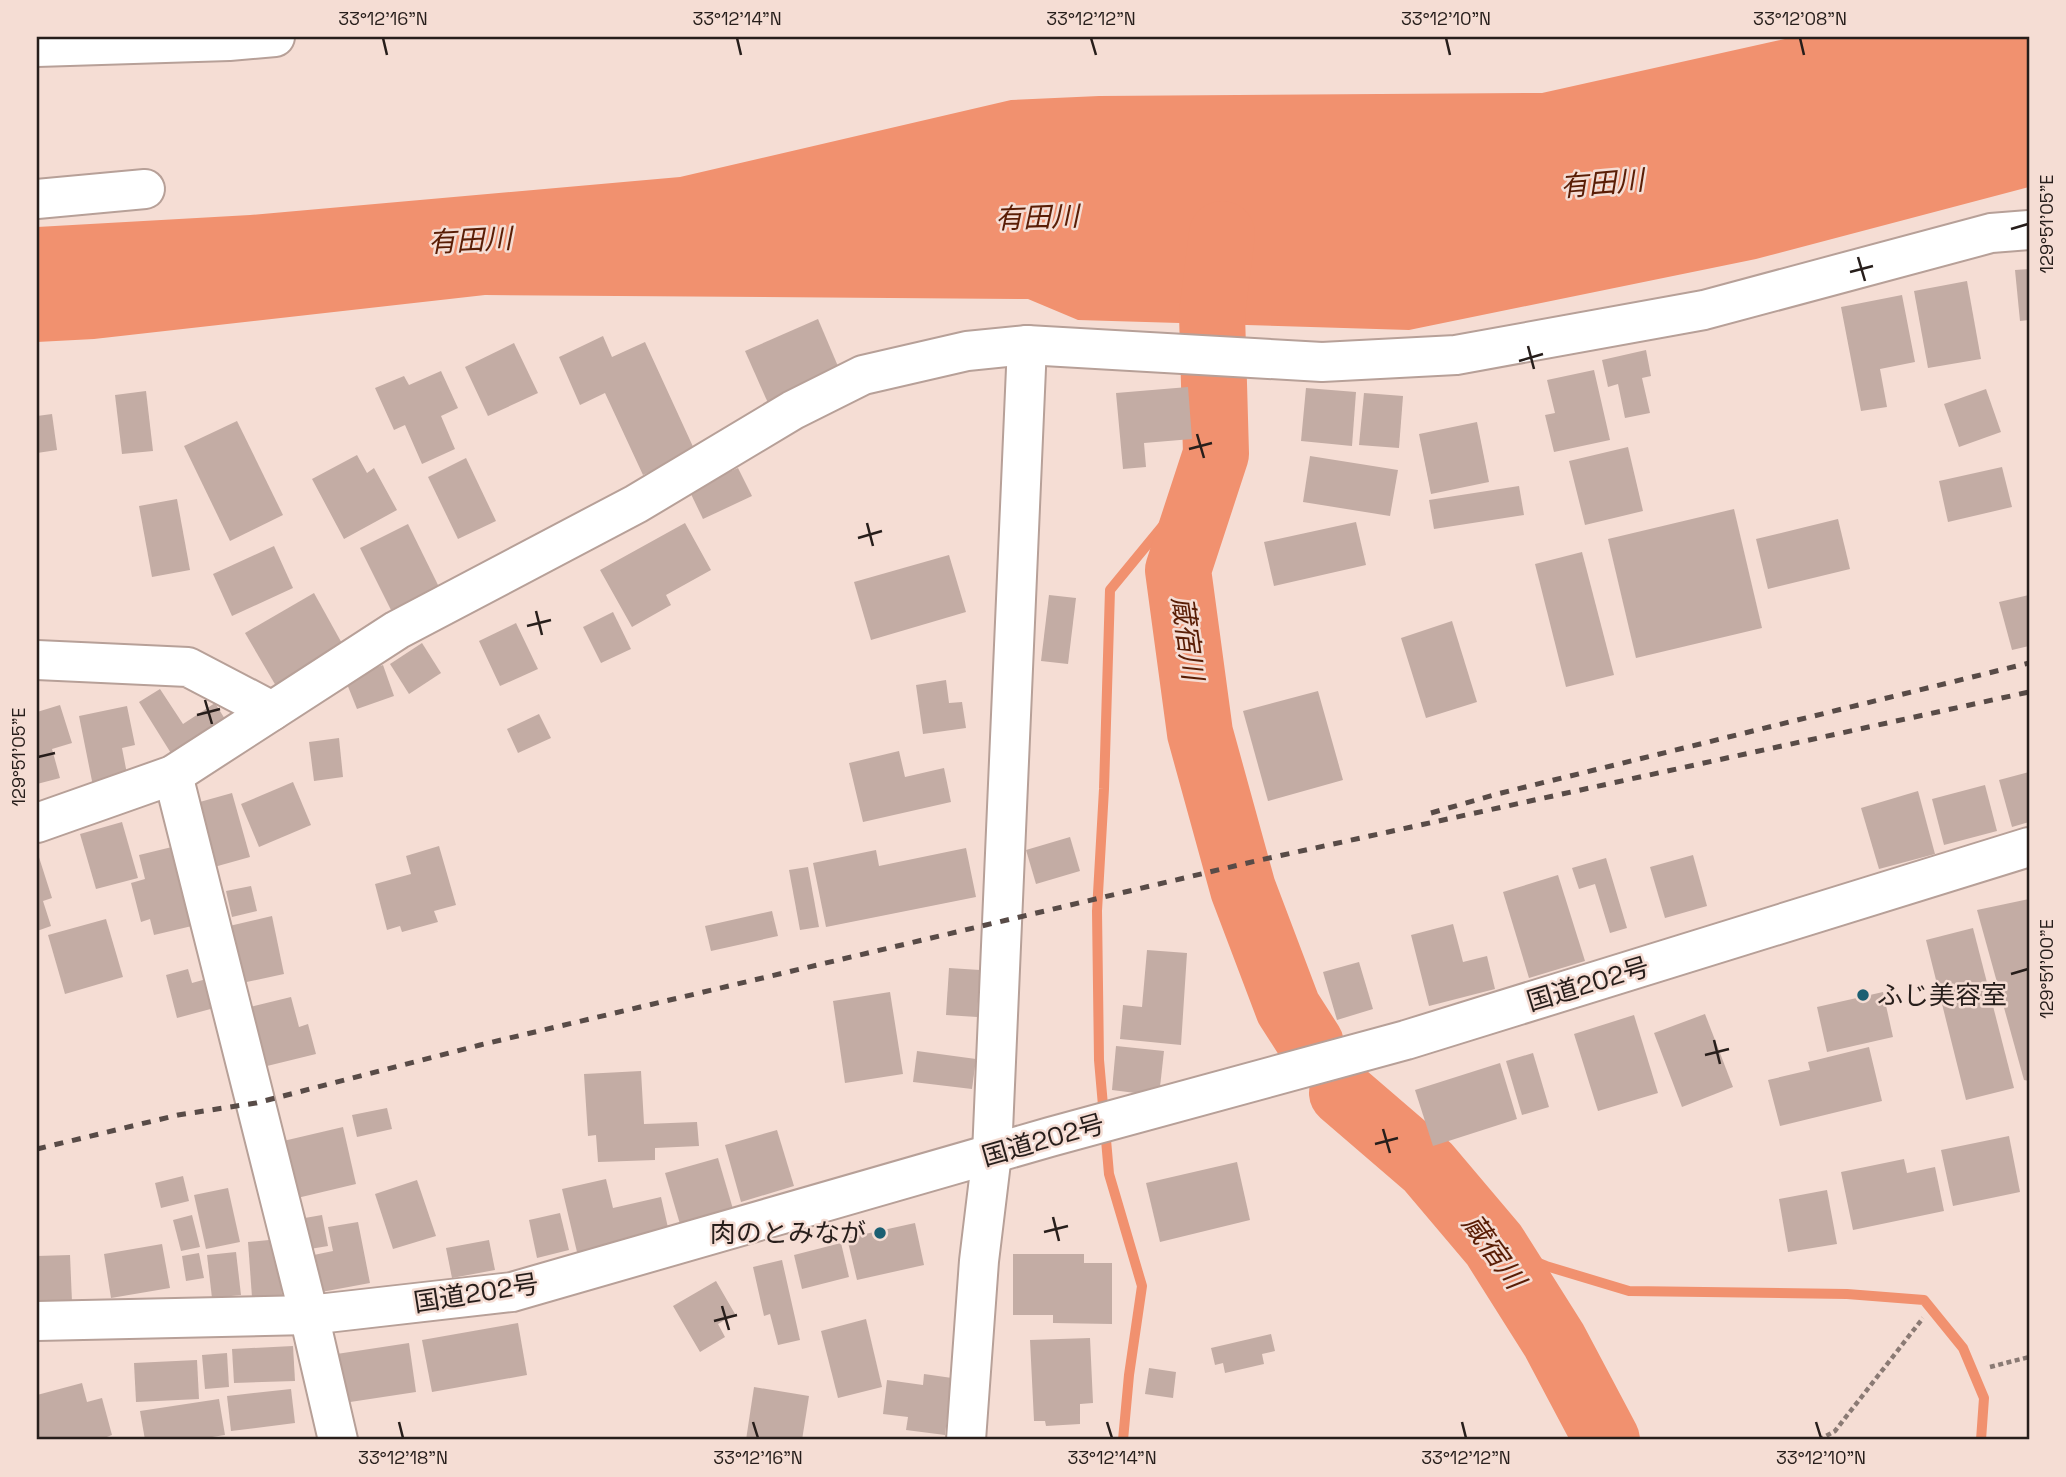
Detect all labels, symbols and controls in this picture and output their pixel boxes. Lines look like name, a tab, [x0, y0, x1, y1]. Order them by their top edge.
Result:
text: 33°12'16"N	[338, 7, 428, 30]
text: 33°12'14"N	[692, 7, 782, 30]
text: 33°12'12"N	[1046, 7, 1136, 30]
text: 33°12'10"N	[1401, 7, 1491, 30]
text: 33°12'08"N	[1753, 7, 1847, 30]
water label: 有田川	[1559, 161, 1648, 205]
text: 129°51'05"E	[2035, 175, 2058, 273]
water label: 有田川	[994, 197, 1083, 236]
water label: 有田川	[427, 220, 516, 260]
water label: 蔵宿川	[1164, 594, 1212, 685]
text: 129°51'05"E	[7, 708, 30, 806]
text: 129°51'00"E	[2035, 919, 2058, 1019]
street label: 国道202号	[1523, 949, 1653, 1019]
place label: ふじ美容室	[1877, 978, 2007, 1012]
marker: ふじ美容室	[1855, 987, 1871, 1003]
street label: 国道202号	[978, 1106, 1108, 1174]
water label: 蔵宿川	[1455, 1206, 1535, 1298]
place label: 肉のとみなが	[710, 1216, 866, 1250]
marker: 肉のとみなが	[872, 1225, 888, 1241]
street label: 国道202号	[411, 1266, 541, 1320]
text: 33°12'18"N	[358, 1446, 448, 1469]
text: 33°12'16"N	[713, 1446, 803, 1469]
text: 33°12'14"N	[1067, 1446, 1157, 1469]
text: 33°12'12"N	[1421, 1446, 1511, 1469]
text: 33°12'10"N	[1776, 1446, 1866, 1469]

